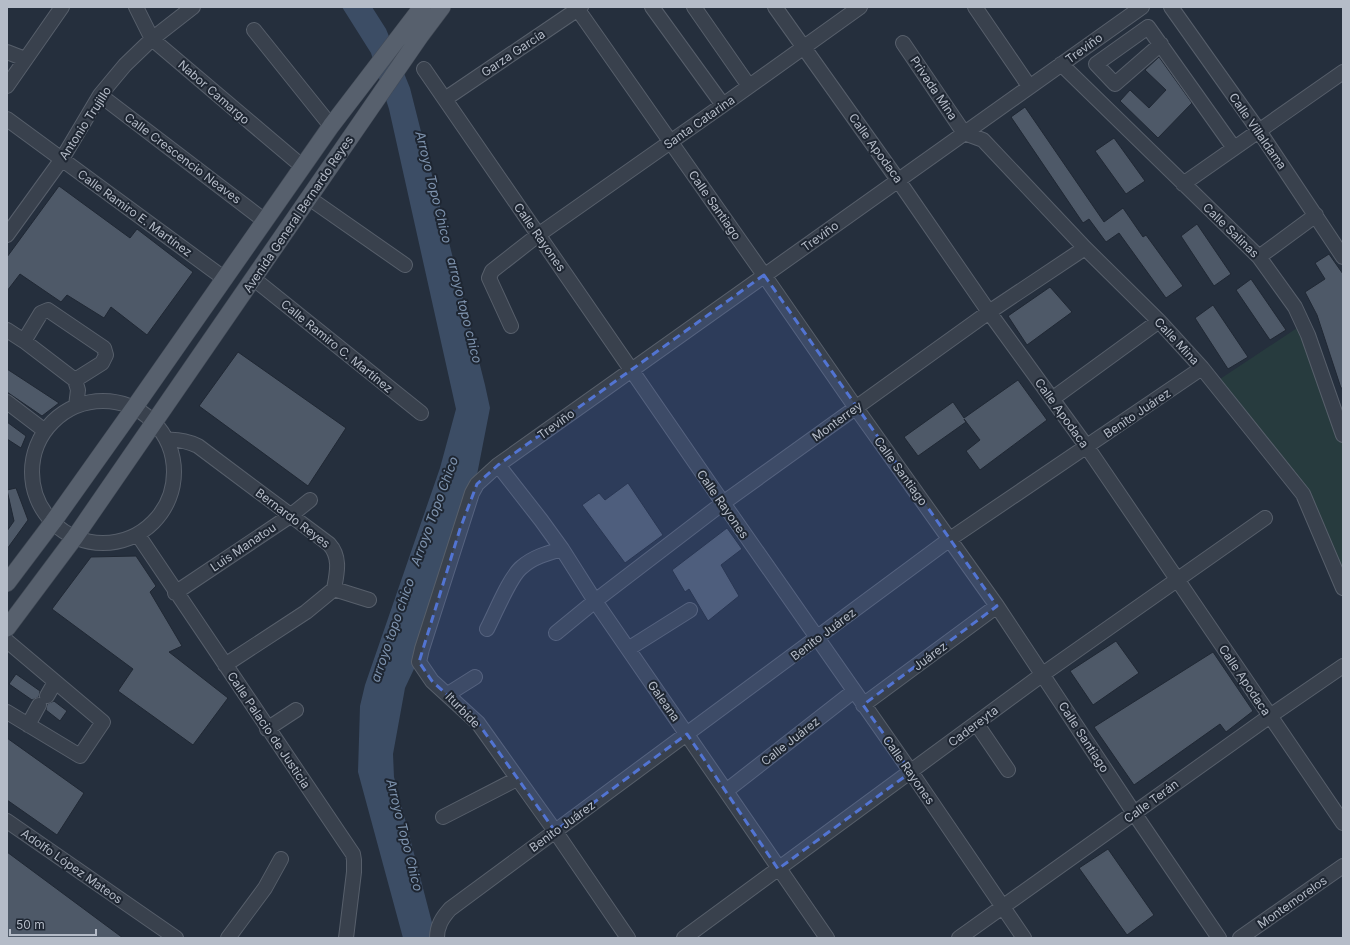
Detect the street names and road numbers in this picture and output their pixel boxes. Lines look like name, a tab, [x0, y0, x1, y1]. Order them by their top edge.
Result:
street label: Garza García	[478, 26, 548, 80]
street label: Treviño	[1063, 30, 1105, 66]
street label: Privada Mina	[907, 53, 961, 123]
street label: Nabor Camargo	[175, 57, 253, 127]
street label: Antonio Trujillo	[56, 84, 114, 162]
street label: Calle Villaldama	[1226, 90, 1290, 172]
street label: Santa Catarina	[661, 92, 737, 152]
street label: Calle Crescencio Neaves	[122, 109, 244, 207]
street label: Calle Apodaca	[846, 110, 906, 186]
street label: Avenida General Bernardo Reyes	[240, 133, 356, 295]
street label: Calle Ramiro E. Martínez	[75, 166, 195, 260]
street label: Calle Santiago	[686, 167, 744, 243]
street label: Calle Rayones	[511, 200, 569, 274]
street label: Calle Salinas	[1200, 200, 1262, 260]
street label: Treviño	[799, 218, 841, 254]
street label: Calle Ramiro C. Martínez	[278, 296, 396, 396]
street label: Calle Mina	[1151, 314, 1203, 368]
street label: Calle Apodaca	[1032, 375, 1092, 451]
street label: Benito Juárez	[1101, 385, 1173, 441]
street label: Monterrey	[809, 398, 865, 444]
street label: Treviño	[535, 406, 577, 442]
street label: Calle Santiago	[871, 434, 931, 508]
street label: Calle Rayones	[694, 467, 752, 541]
street label: Bernardo Reyes	[253, 485, 333, 551]
street label: Luis Manatou	[207, 520, 279, 574]
street label: Benito Juárez	[787, 605, 859, 663]
street label: Juárez	[910, 638, 950, 674]
street label: Calle Apodaca	[1216, 642, 1274, 718]
street label: Calle Palacio de Justicia	[224, 669, 314, 791]
street label: Galeana	[645, 678, 683, 724]
street label: Iturbide	[442, 689, 484, 731]
street label: Calle Santiago	[1056, 699, 1112, 775]
street label: Cadereyta	[945, 702, 1001, 750]
street label: Calle Juárez	[758, 713, 822, 769]
street label: Calle Rayones	[880, 733, 938, 807]
street label: Calle Terán	[1121, 776, 1181, 826]
street label: Benito Juárez	[526, 797, 598, 855]
street label: Adolfo López Mateos	[18, 825, 126, 907]
street label: Montemorelos	[1254, 873, 1330, 931]

